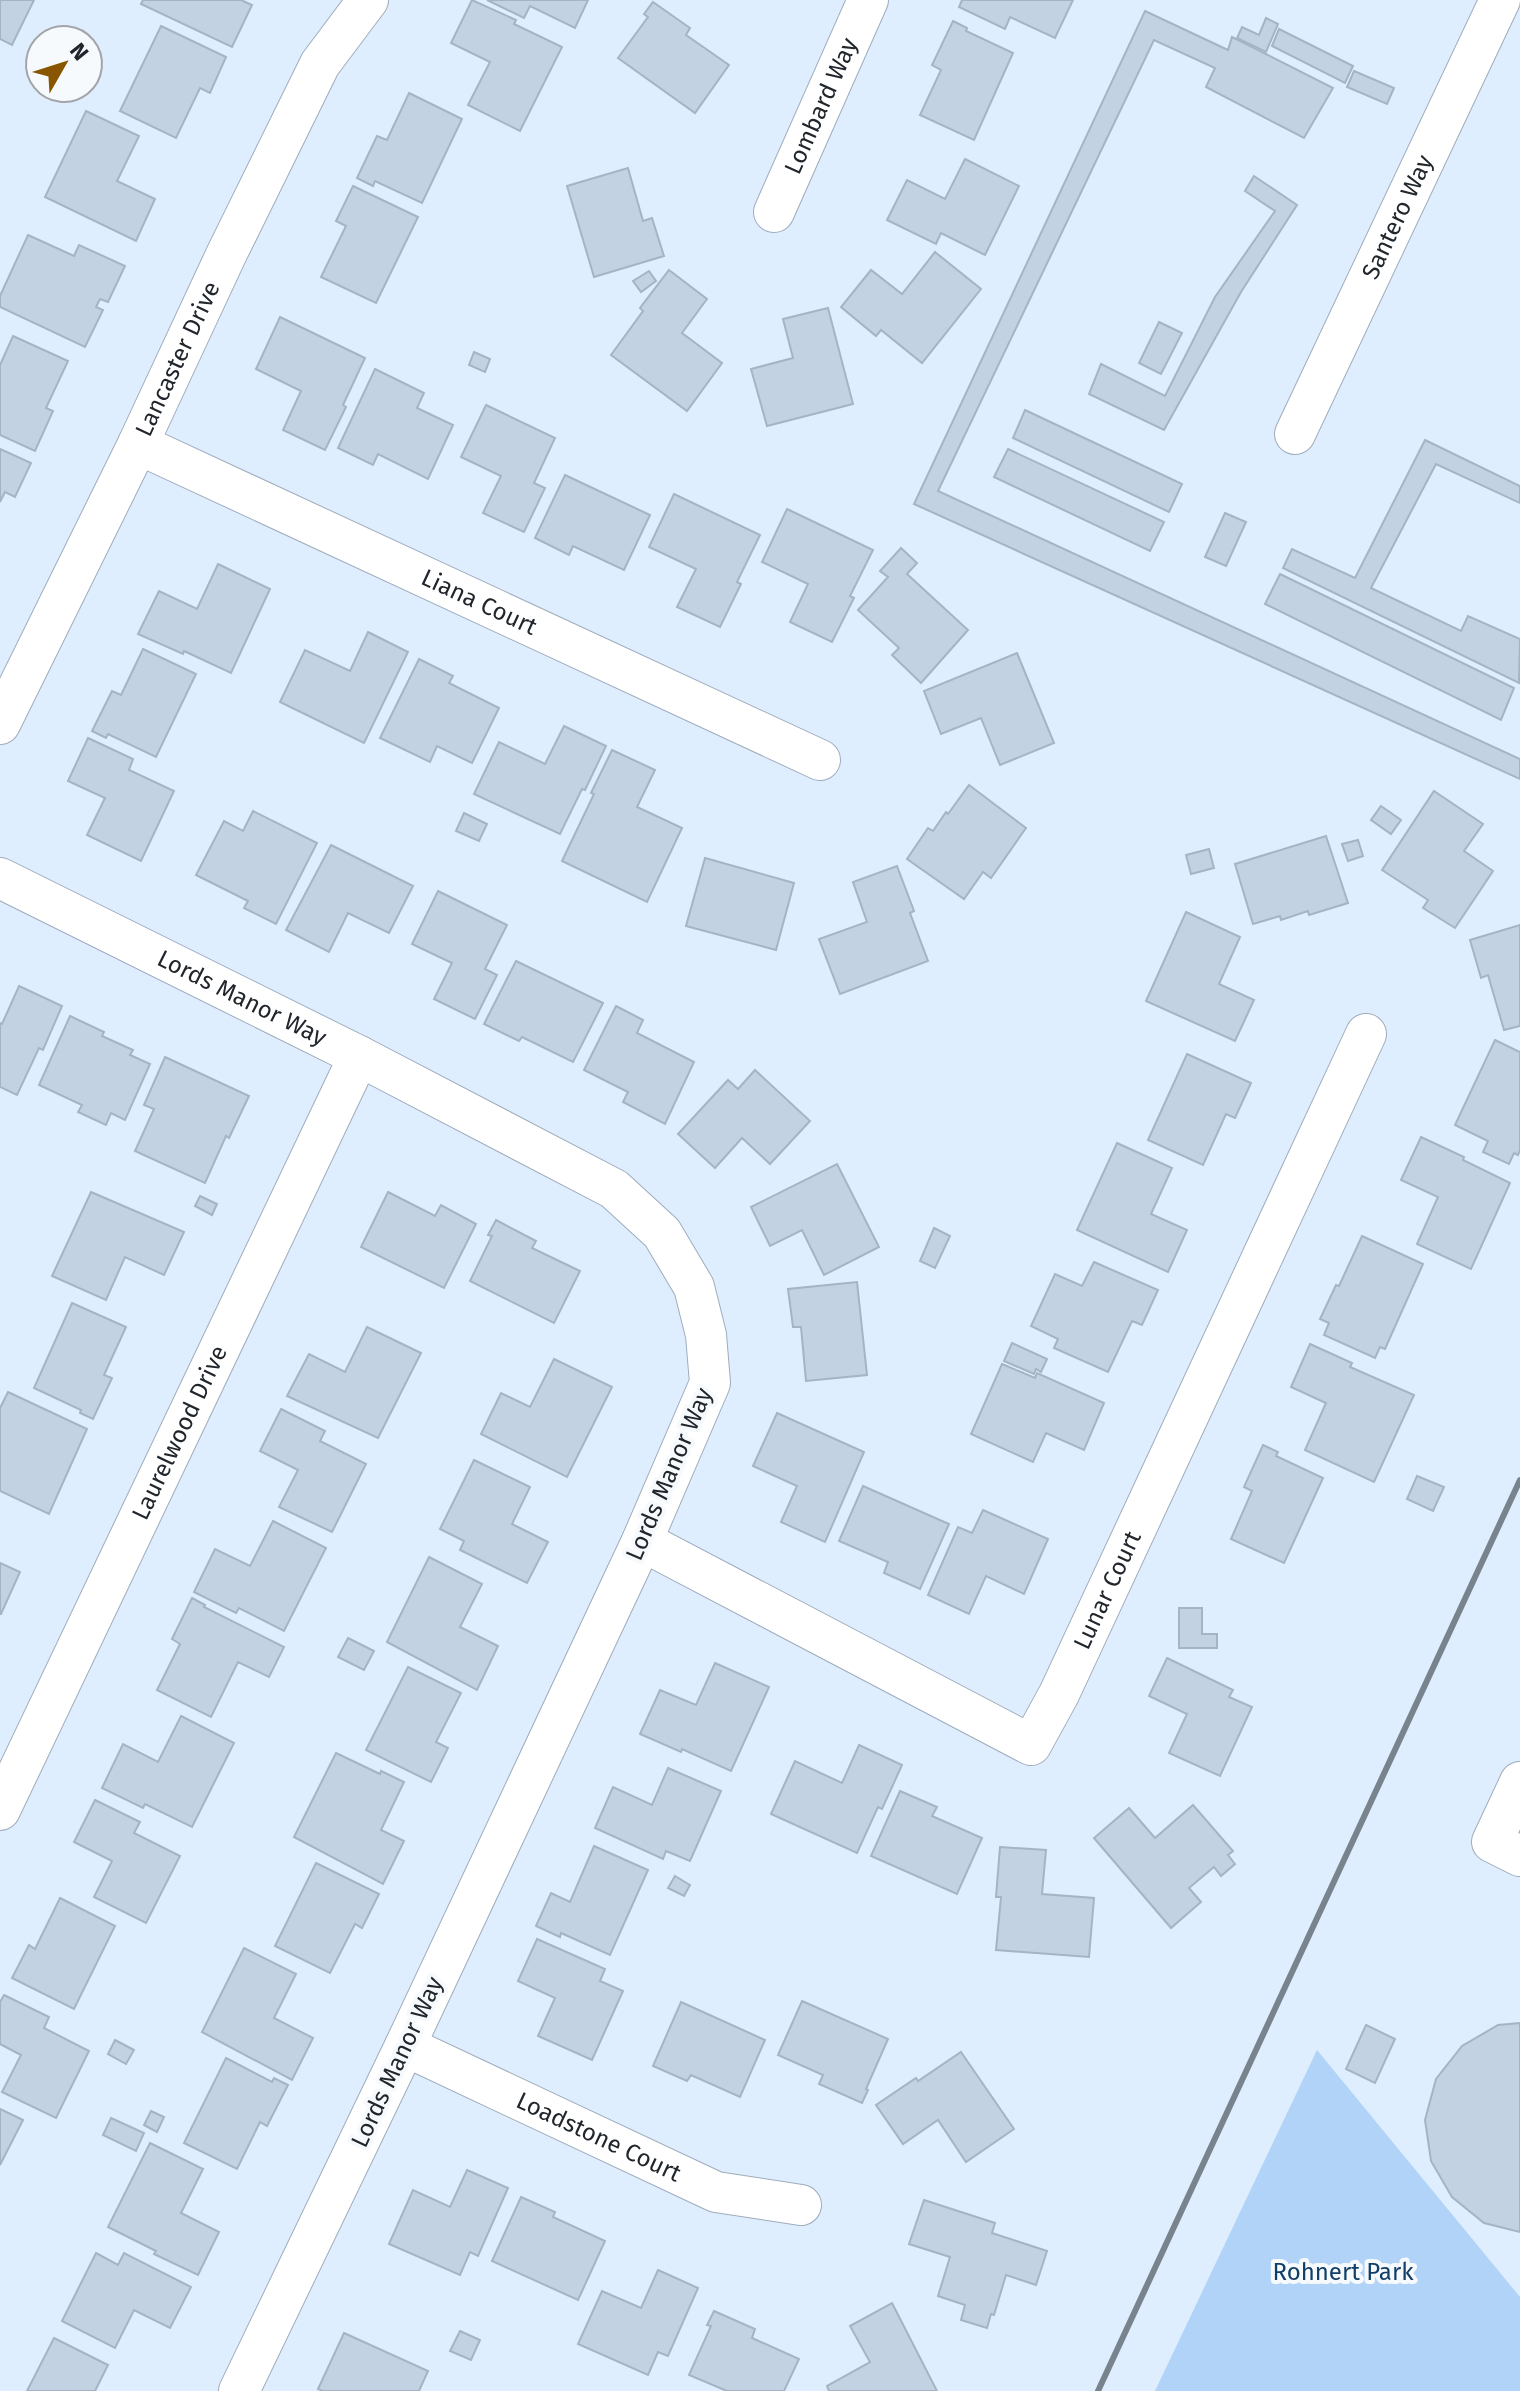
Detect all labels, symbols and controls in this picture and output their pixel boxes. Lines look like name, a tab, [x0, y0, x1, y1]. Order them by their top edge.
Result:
north arrow	[24, 24, 104, 104]
street label: Lombard Way	[779, 33, 863, 178]
text: N	[64, 38, 94, 66]
street label: Santero Way	[1356, 150, 1439, 284]
street label: Lancaster Drive	[130, 277, 226, 441]
street label: Liana Court	[417, 563, 542, 641]
street label: Lords Manor Way	[153, 944, 331, 1052]
street label: Laurelwood Drive	[126, 1341, 233, 1524]
street label: Lords Manor Way	[620, 1383, 718, 1565]
street label: Lunar Court	[1068, 1526, 1147, 1654]
street label: Lords Manor Way	[345, 1972, 449, 2152]
street label: Loadstone Court	[512, 2086, 686, 2188]
park label: Rohnert Park	[1273, 2258, 1414, 2286]

